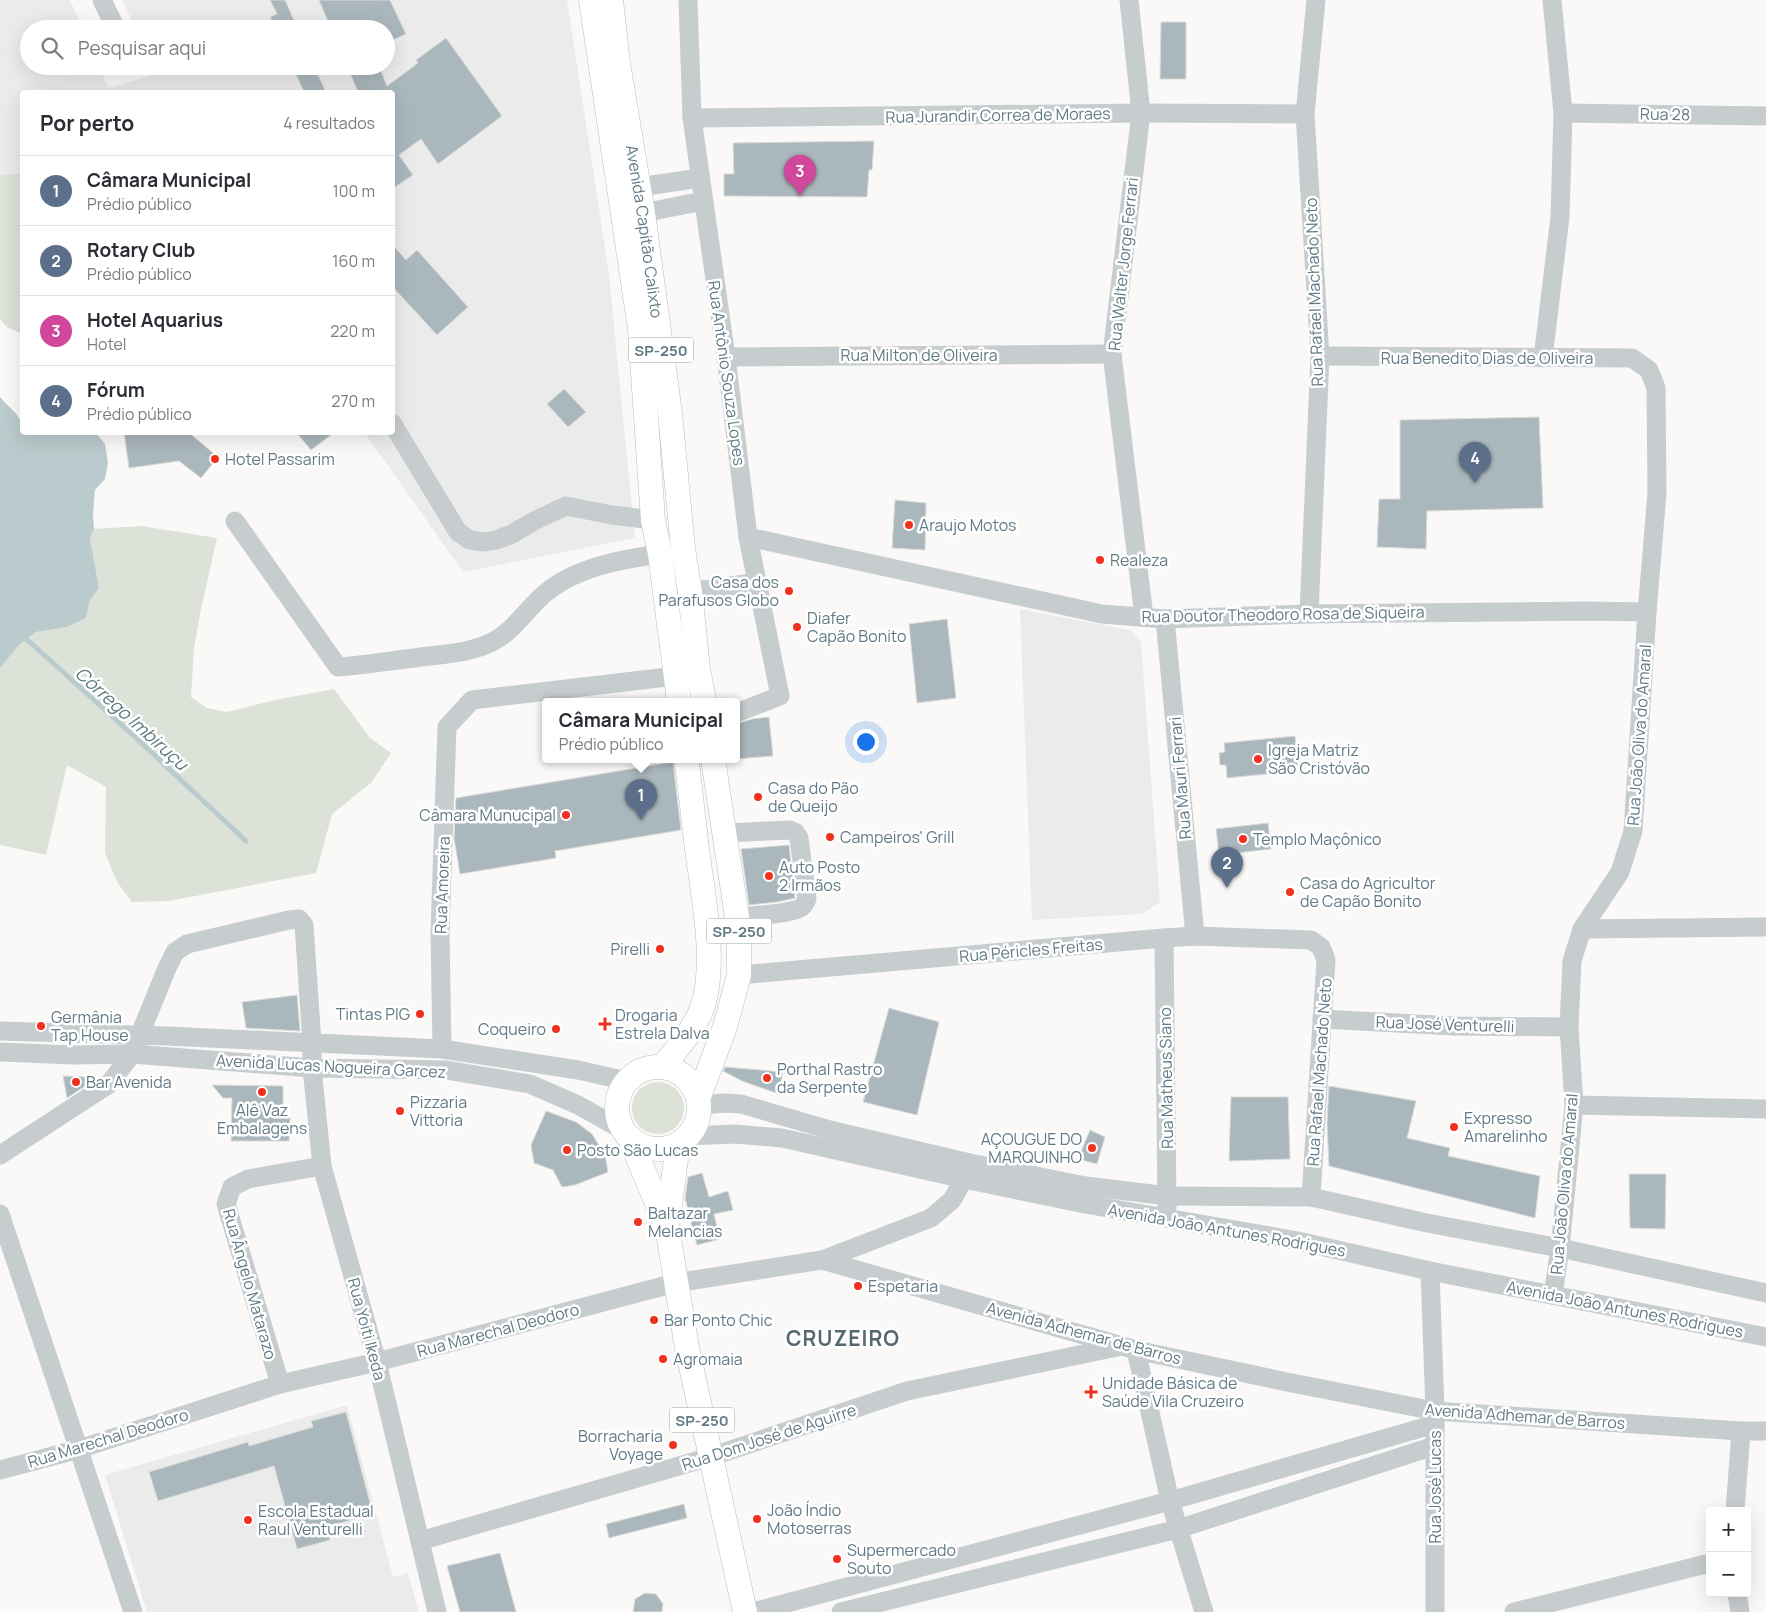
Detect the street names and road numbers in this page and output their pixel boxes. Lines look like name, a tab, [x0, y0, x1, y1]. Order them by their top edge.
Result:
street label: Rua Jurandir Correa de Moraes	[885, 102, 1111, 128]
street label: Rua 28	[1640, 103, 1690, 125]
street label: Avenida Capitão Calixto	[621, 143, 668, 319]
street label: Rua Walter Jorge Ferrari	[1103, 176, 1143, 352]
street label: Rua Rafael Machado Neto	[1300, 197, 1328, 387]
street label: Rua Antônio Souza Lopes	[703, 279, 751, 467]
road number: SP-250	[628, 338, 694, 362]
street label: Rua Milton de Oliveira	[840, 344, 998, 366]
street label: Rua Benedito Dias de Oliveira	[1381, 347, 1593, 369]
street label: Rua Doutor Theodoro Rosa de Siqueira	[1141, 601, 1425, 627]
street label: Rua João Oliva do Amaral	[1622, 644, 1656, 826]
street label: Rua Mauri Ferrari	[1164, 716, 1196, 840]
street label: Rua Amoreira	[429, 836, 455, 934]
road number: SP-250	[706, 918, 772, 944]
street label: Rua Péricles Freitas	[958, 933, 1104, 967]
street label: Rua Rafael Machado Neto	[1301, 977, 1337, 1167]
street label: Rua Matheus Siano	[1154, 1007, 1178, 1149]
street label: Rua José Venturelli	[1375, 1011, 1515, 1037]
street label: Avenida Lucas Nogueira Garcez	[215, 1049, 447, 1083]
street label: Rua João Oliva do Amaral	[1545, 1093, 1583, 1275]
street label: Avenida João Antunes Rodrigues	[1106, 1198, 1348, 1262]
street label: Rua Ângelo Matarazo	[218, 1206, 282, 1362]
street label: Rua Yoiti Ikeda	[343, 1275, 391, 1383]
street label: Avenida João Antunes Rodrigues	[1505, 1275, 1745, 1343]
street label: Avenida Adhemar de Barros	[984, 1296, 1184, 1370]
street label: Rua Marechal Deodoro	[415, 1298, 581, 1362]
street label: Rua Dom José de Aguirre	[679, 1398, 859, 1476]
street label: Avenida Adhemar de Barros	[1424, 1398, 1626, 1434]
street label: Rua Marechal Deodoro	[25, 1403, 191, 1473]
road number: SP-250	[670, 1408, 734, 1432]
street label: Rua José Lucas	[1424, 1430, 1446, 1544]

